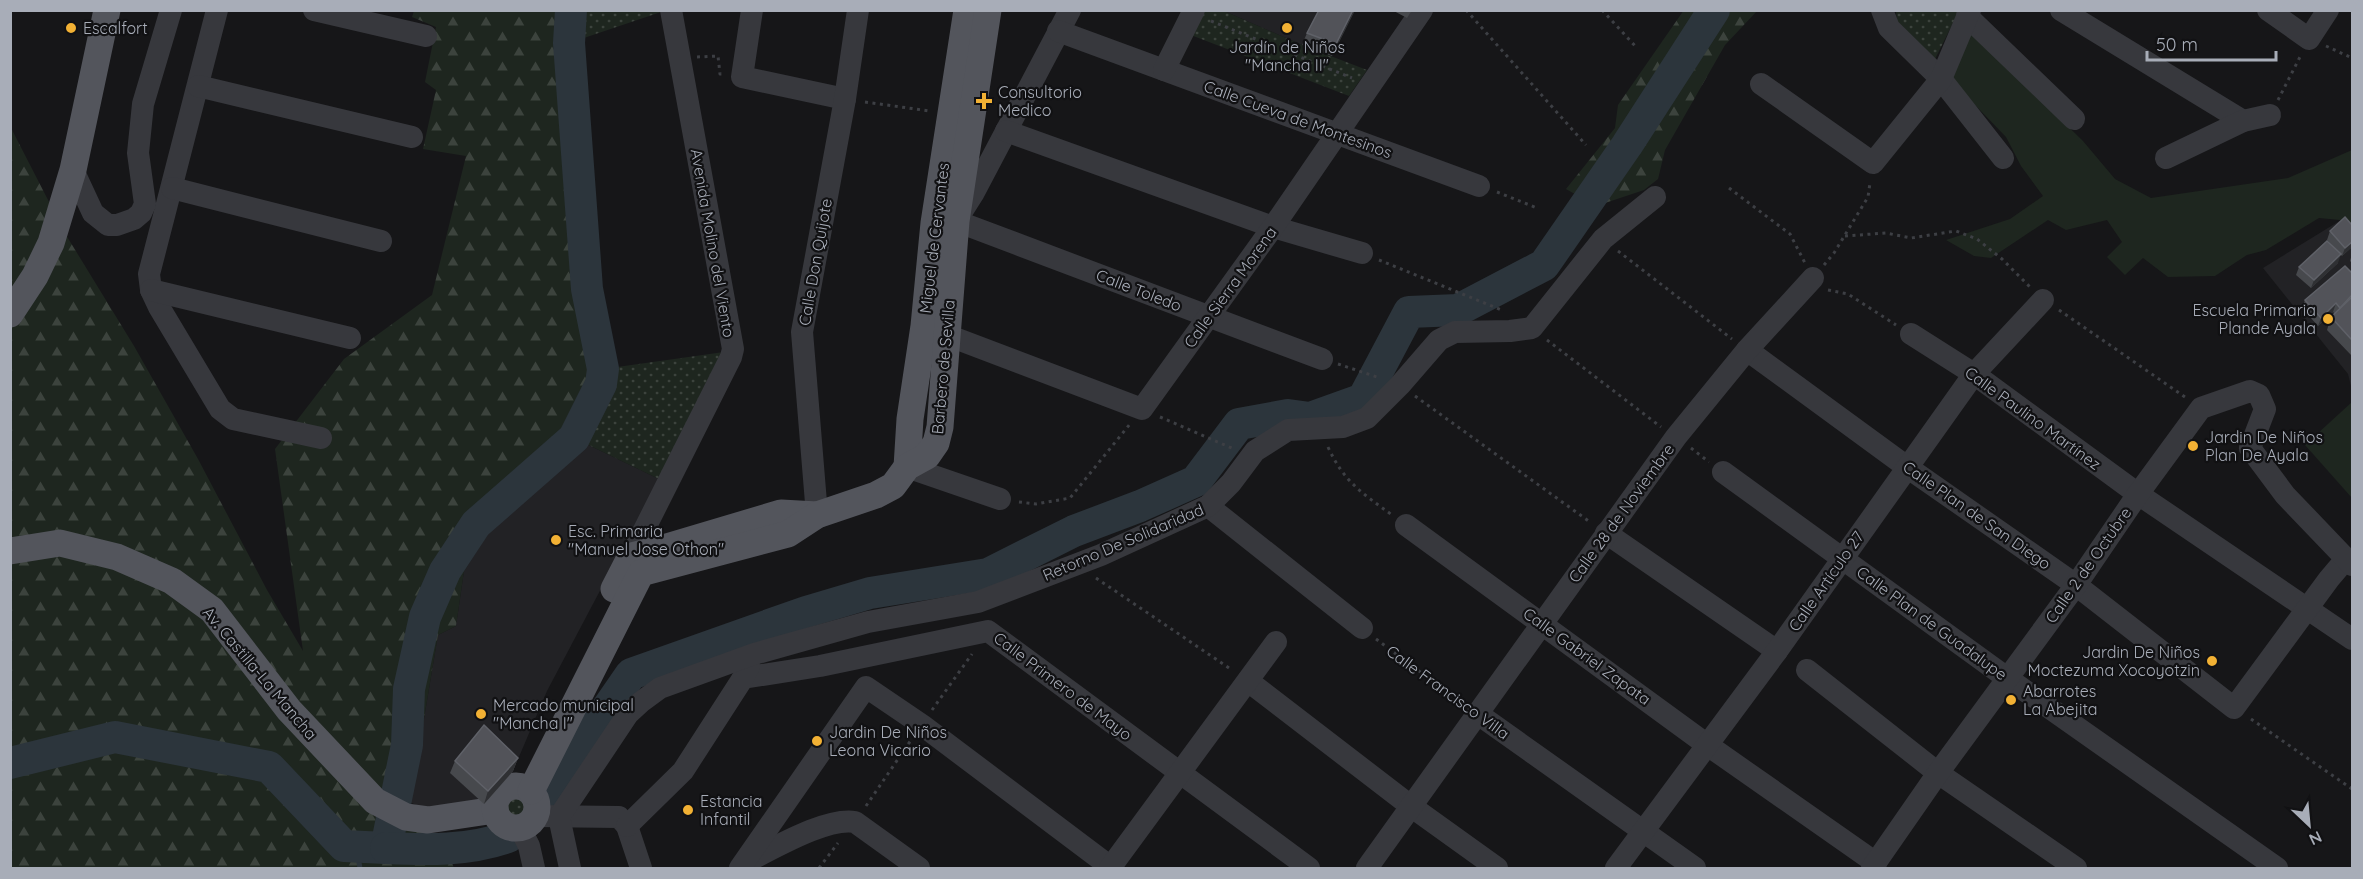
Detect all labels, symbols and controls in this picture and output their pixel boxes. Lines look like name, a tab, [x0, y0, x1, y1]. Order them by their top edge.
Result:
place label: Escalfort	[83, 18, 148, 38]
marker: Escalfort	[64, 21, 78, 35]
marker: Jardín de Niños "Mancha II"	[1280, 21, 1294, 35]
scale bar	[2147, 24, 2276, 62]
text: 50 m	[2156, 33, 2198, 56]
place label: Jardín de Niños "Mancha II"	[1229, 37, 1345, 75]
street label: Calle Cueva de Montesinos	[1201, 76, 1395, 162]
place label: Consultorio Medico	[998, 82, 1082, 120]
marker: Consultorio Medico	[975, 92, 993, 110]
street label: Avenida Molino del Viento	[687, 147, 739, 339]
street label: Miguel de Cervantes	[915, 162, 953, 314]
street label: Calle Don Quijote	[794, 197, 836, 327]
street label: Calle Sierra Morena	[1179, 222, 1281, 352]
street label: Calle Toledo	[1093, 265, 1185, 315]
street label: Barbero de Sevilla	[927, 299, 959, 435]
place label: Escuela Primaria Plande Ayala	[2193, 300, 2316, 338]
marker: Escuela Primaria Plande Ayala	[2321, 312, 2335, 326]
street label: Calle Paulino Martínez	[1961, 362, 2105, 474]
place label: Jardin De Niños Plan De Ayala	[2205, 427, 2323, 465]
marker: Jardin De Niños Plan De Ayala	[2186, 439, 2200, 453]
street label: Calle 28 de Noviembre	[1564, 440, 1678, 586]
street label: Calle Plan de San Diego	[1899, 456, 2055, 574]
street label: Retorno De Solidaridad	[1039, 499, 1207, 585]
street label: Calle 2 de Octubre	[2041, 503, 2135, 627]
place label: Esc. Primaria "Manuel Jose Othon"	[568, 521, 724, 559]
street label: Calle Artículo 27	[1784, 527, 1868, 635]
marker: Esc. Primaria "Manuel Jose Othon"	[549, 533, 563, 547]
street label: Calle Plan de Guadalupe	[1853, 562, 2011, 684]
street label: Av. Castilla-La Mancha	[199, 603, 321, 743]
street label: Calle Gabriel Zapata	[1519, 603, 1655, 709]
street label: Calle Primero de Mayo	[990, 627, 1136, 745]
street label: Calle Francisco Villa	[1383, 641, 1513, 743]
place label: Jardin De Niños Moctezuma Xocoyotzin	[2028, 642, 2200, 680]
marker: Jardin De Niños Moctezuma Xocoyotzin	[2205, 654, 2219, 668]
place label: Abarrotes La Abejita	[2023, 681, 2098, 719]
marker: Abarrotes La Abejita	[2004, 693, 2018, 707]
place label: Mercado municipal "Mancha I"	[493, 695, 634, 733]
marker: Mercado municipal "Mancha I"	[474, 707, 488, 721]
place label: Jardin De Niños Leona Vicario	[829, 722, 947, 760]
marker: Jardin De Niños Leona Vicario	[810, 734, 824, 748]
place label: Estancia Infantil	[700, 791, 762, 829]
north arrow	[2279, 795, 2339, 855]
marker: Estancia Infantil	[681, 803, 695, 817]
text: N	[2306, 827, 2325, 850]

